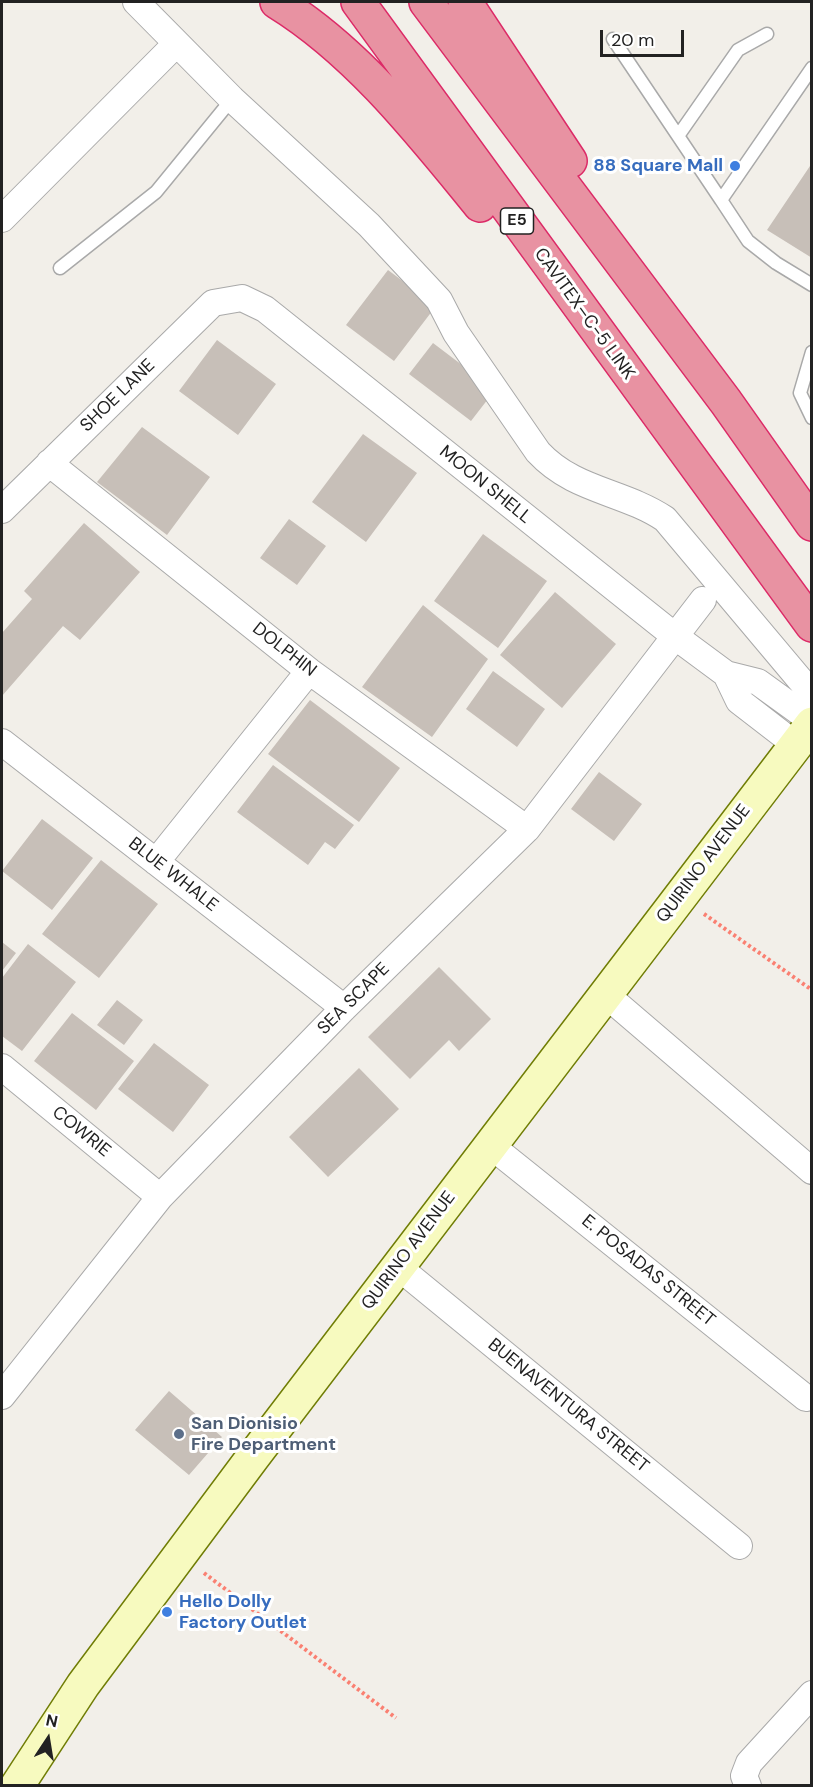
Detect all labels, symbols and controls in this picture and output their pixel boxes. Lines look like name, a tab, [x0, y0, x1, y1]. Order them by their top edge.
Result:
scale bar	[603, 18, 687, 56]
text: 20 m	[611, 28, 654, 52]
place label: 88 Square Mall	[593, 155, 723, 177]
marker: 88 Square Mall	[728, 159, 742, 173]
road number: E5	[500, 208, 534, 234]
street label: CAVITEX–C-5 LINK	[529, 244, 639, 384]
street label: SHOE LANE	[76, 355, 160, 437]
street label: MOON SHELL	[435, 441, 535, 529]
street label: DOLPHIN	[248, 618, 320, 682]
street label: QUIRINO AVENUE	[652, 800, 756, 928]
street label: BLUE WHALE	[124, 833, 222, 917]
street label: SEA SCAPE	[313, 958, 395, 1040]
street label: COWRIE	[47, 1102, 115, 1162]
street label: QUIRINO AVENUE	[357, 1187, 461, 1315]
street label: E. POSADAS STREET	[577, 1211, 719, 1331]
street label: BUENAVENTURA STREET	[483, 1334, 653, 1478]
place label: San Dionisio Fire Department	[191, 1413, 336, 1456]
marker: San Dionisio Fire Department	[172, 1427, 186, 1441]
place label: Hello Dolly Factory Outlet	[179, 1591, 307, 1634]
marker: Hello Dolly Factory Outlet	[160, 1605, 174, 1619]
north arrow	[18, 1709, 78, 1769]
text: N	[44, 1709, 60, 1732]

